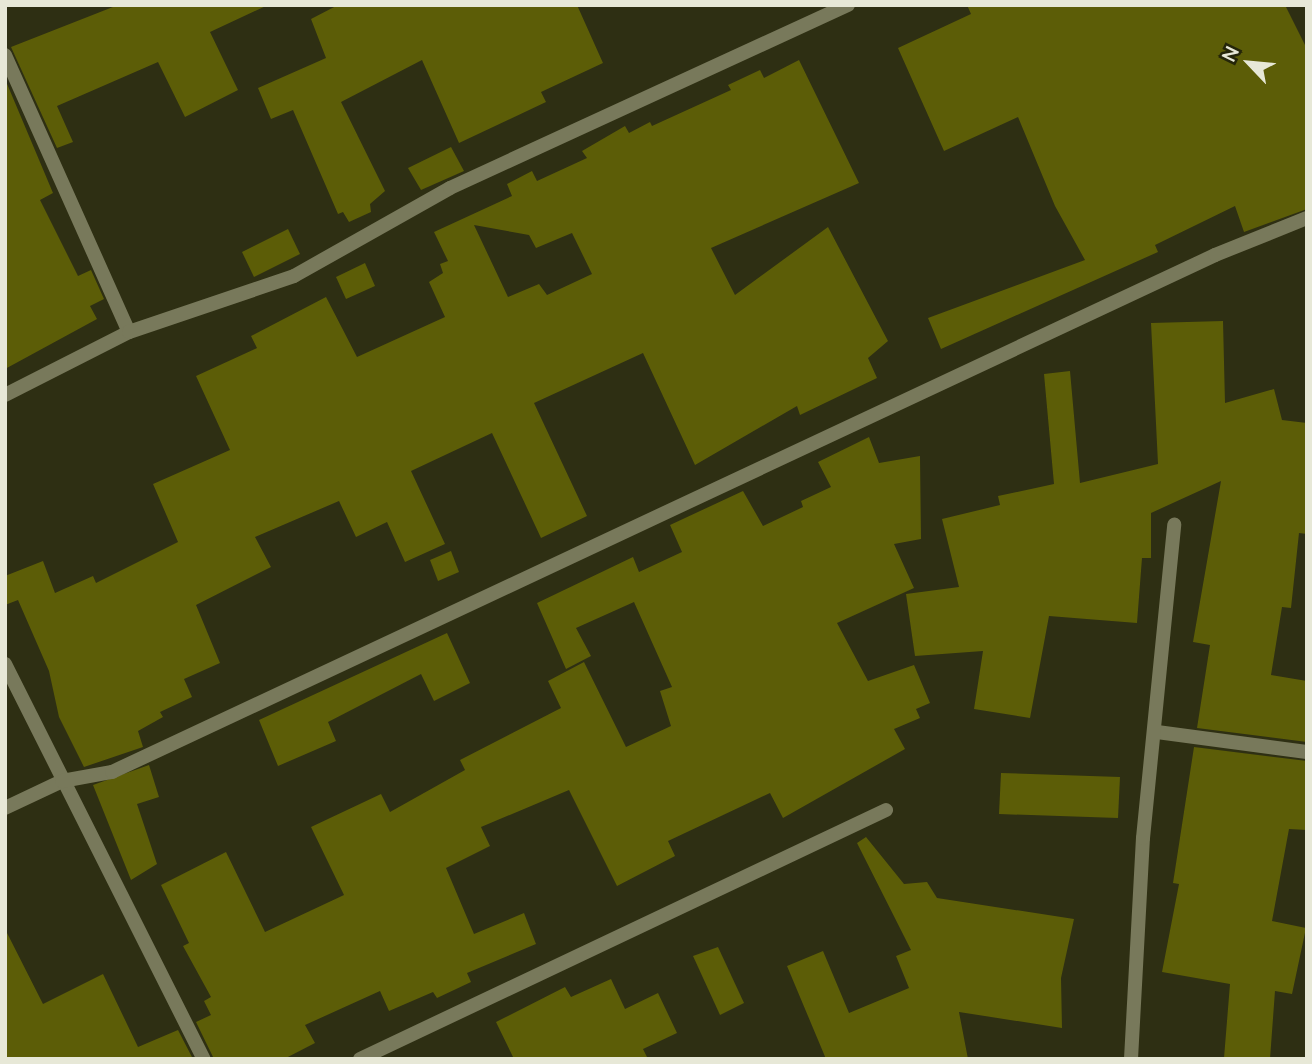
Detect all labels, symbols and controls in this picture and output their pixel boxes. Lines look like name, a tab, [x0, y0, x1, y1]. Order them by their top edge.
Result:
north arrow	[1214, 28, 1284, 98]
text: N	[1216, 42, 1243, 65]

